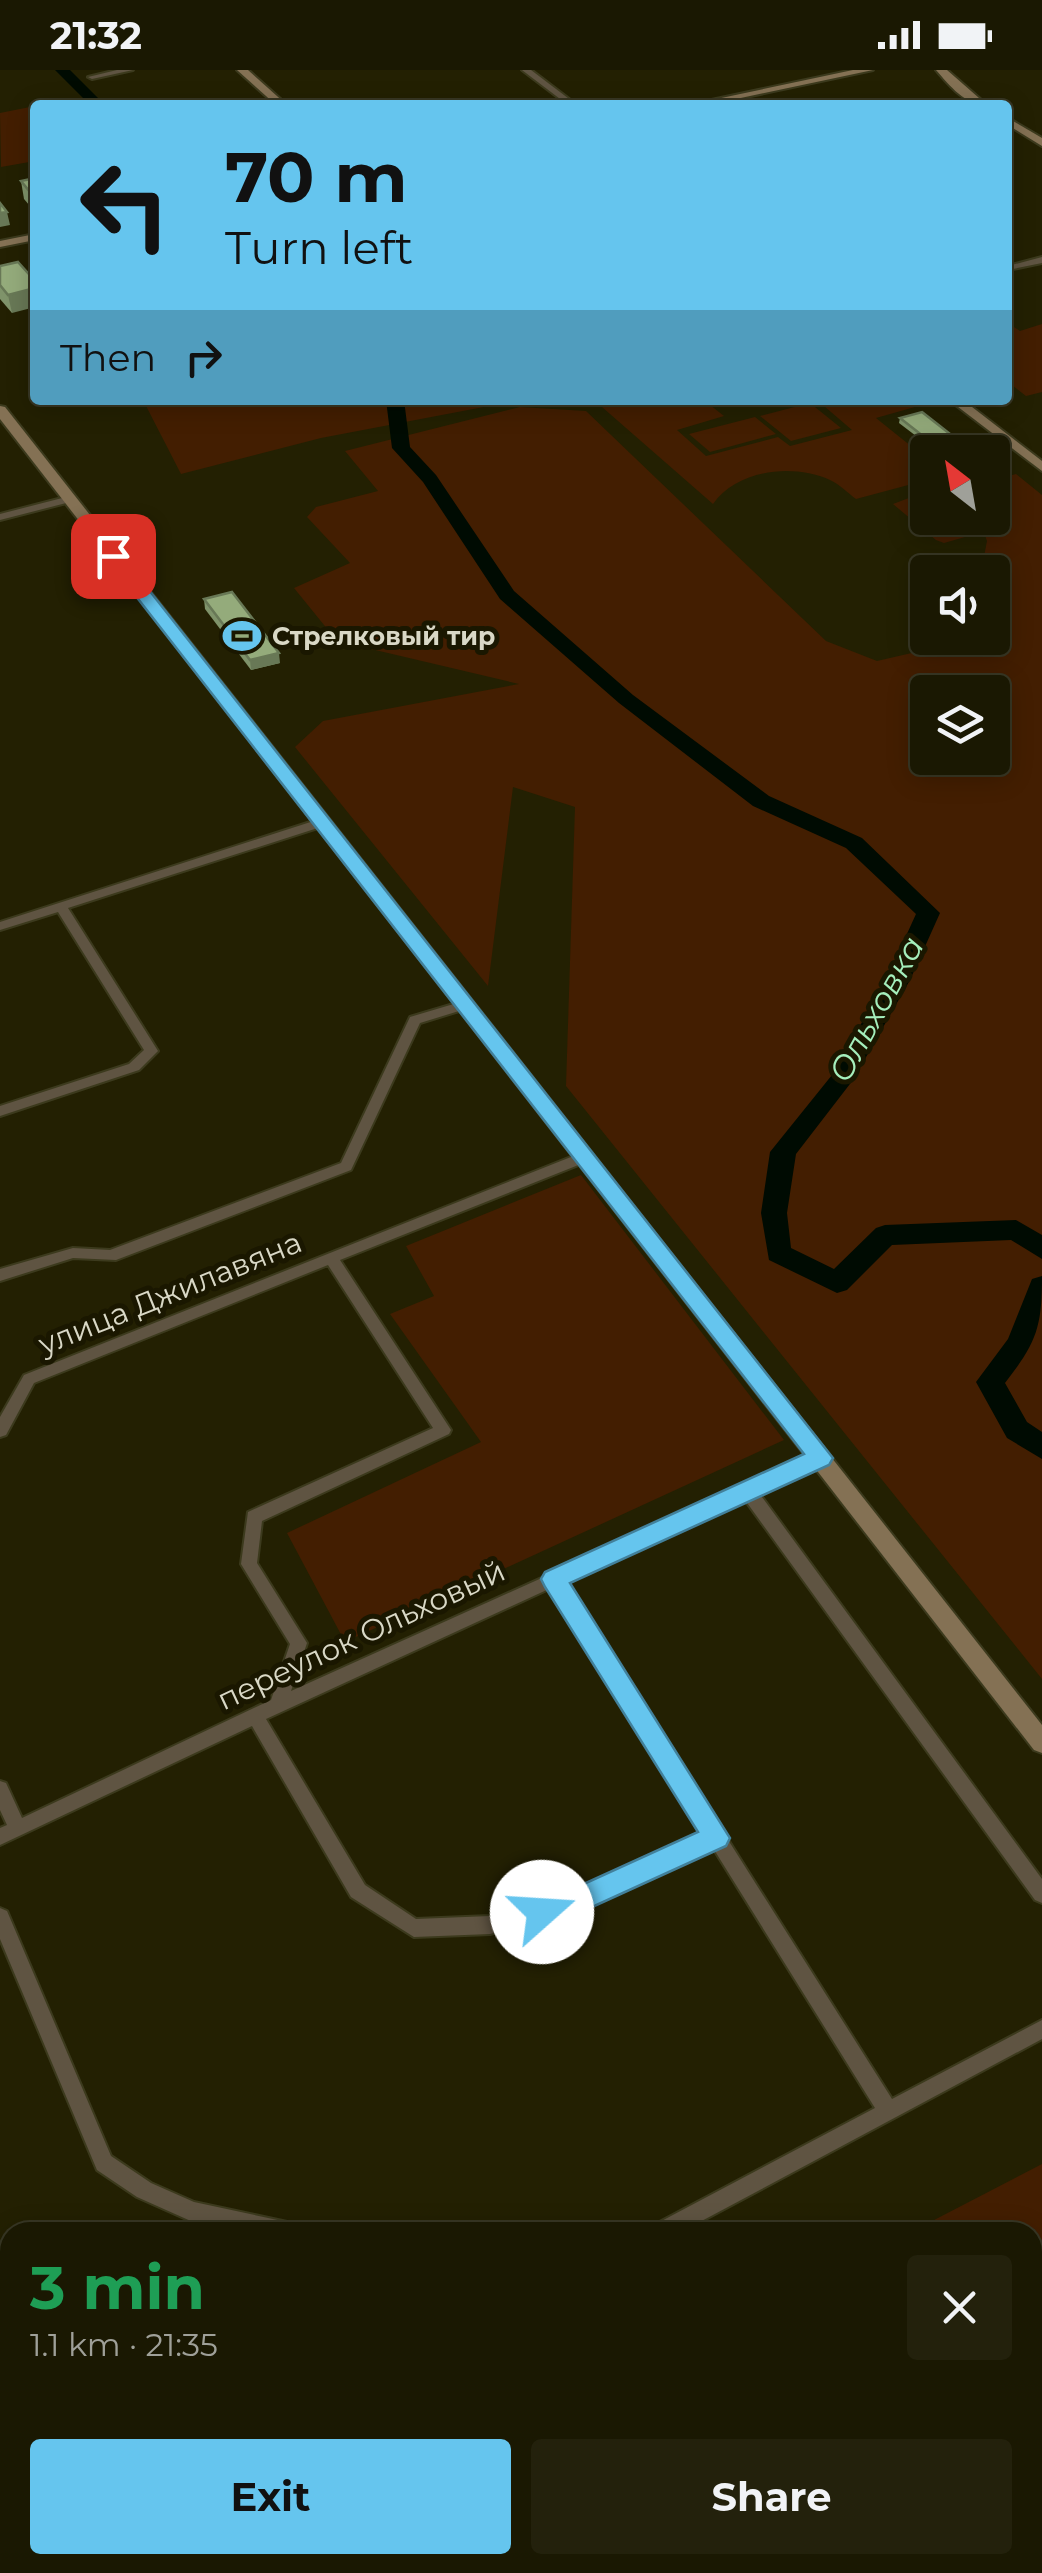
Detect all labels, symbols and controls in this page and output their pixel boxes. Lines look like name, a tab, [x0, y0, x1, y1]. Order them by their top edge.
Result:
text: 21:32	[50, 12, 142, 59]
text: 70 m	[225, 134, 408, 220]
icon: left	[60, 140, 190, 270]
text: Turn left	[225, 220, 413, 275]
icon: right	[176, 330, 231, 385]
text: Then	[60, 334, 156, 381]
north arrow	[910, 435, 1010, 535]
map controls	[910, 435, 1010, 775]
pin	[71, 514, 156, 599]
icon: arrive	[86, 529, 141, 584]
button: sound	[910, 555, 1010, 655]
sports icon: Стрелковый тир	[221, 615, 263, 657]
place label: Стрелковый тир	[272, 621, 495, 651]
button: layers	[910, 675, 1010, 775]
water label: Ольховка	[820, 929, 932, 1089]
street label: улица Джилавяна	[32, 1223, 307, 1363]
street label: переулок Ольховый	[211, 1552, 511, 1718]
position arrow	[490, 1860, 594, 1964]
text: 3 min	[30, 2251, 205, 2324]
button: close	[907, 2255, 1012, 2360]
text: 1.1 km · 21:35	[30, 2325, 218, 2364]
button: Exit	[30, 2439, 511, 2554]
button: Share	[531, 2439, 1012, 2554]

